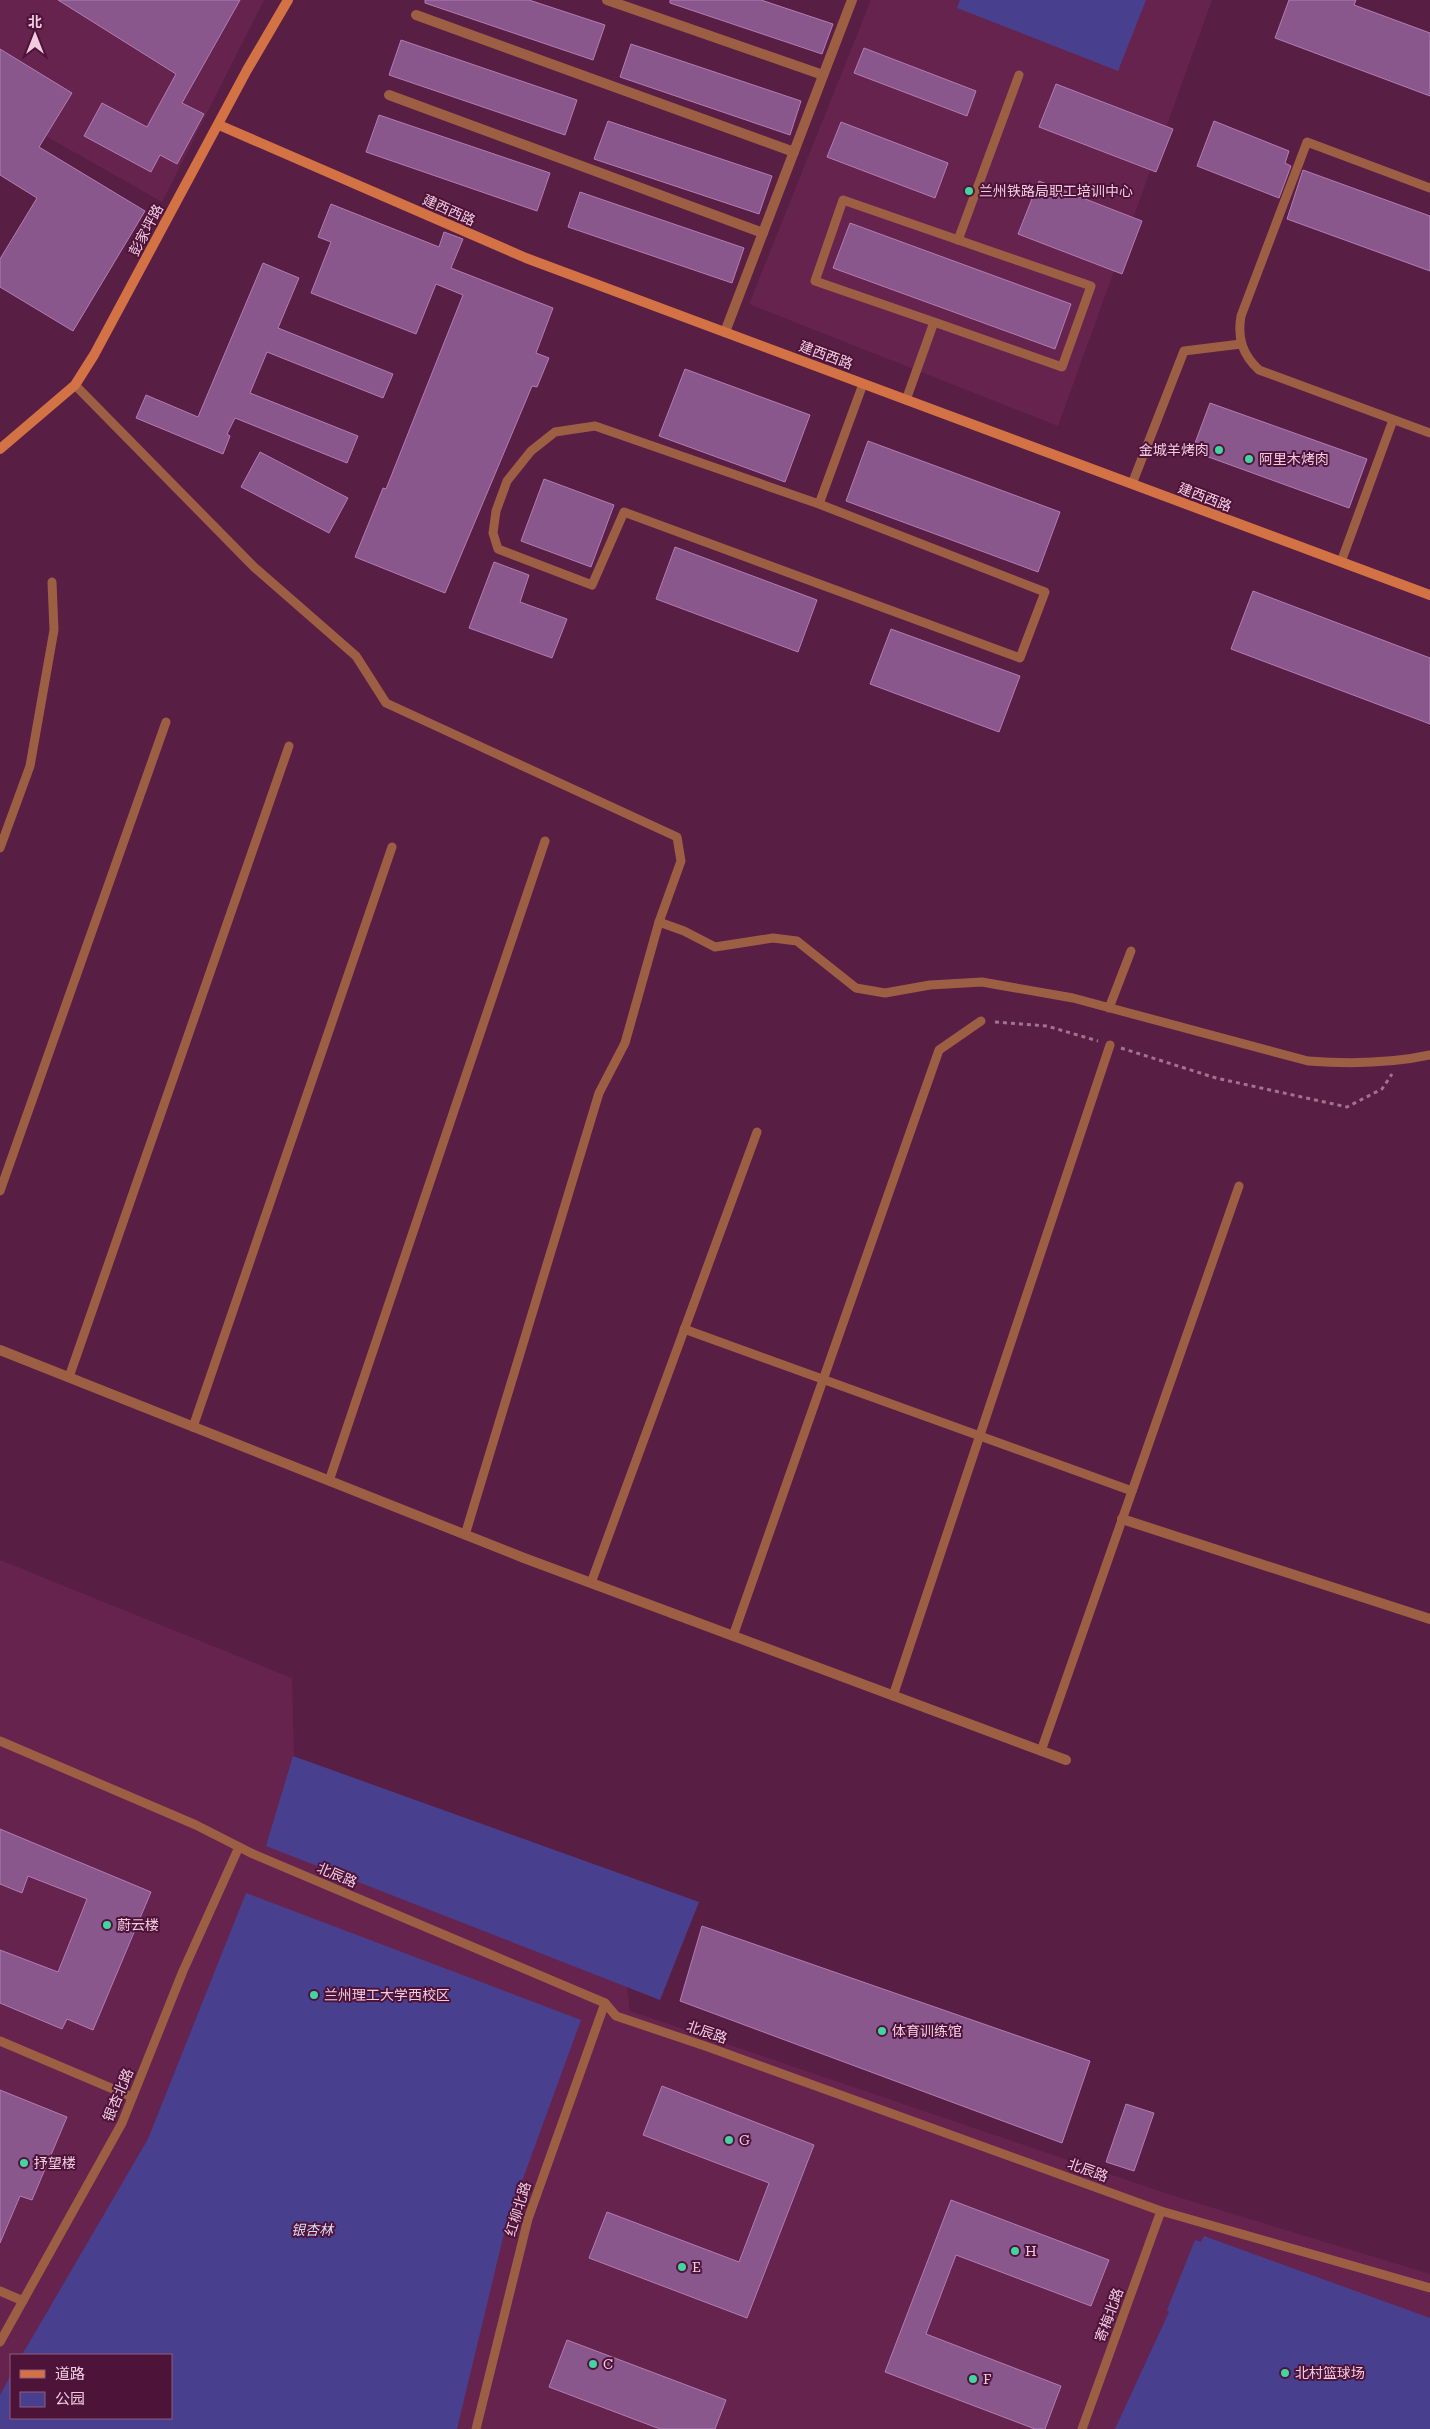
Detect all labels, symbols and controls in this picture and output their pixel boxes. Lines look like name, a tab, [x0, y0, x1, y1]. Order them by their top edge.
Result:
north arrow	[10, 10, 60, 60]
text: 北	[28, 14, 42, 30]
place label: 兰州铁路局职工培训中心	[979, 183, 1133, 199]
marker: 兰州铁路局职工培训中心	[963, 185, 975, 197]
street label: 建西西路	[420, 191, 478, 229]
street label: 彭家坪路	[126, 202, 166, 258]
street label: 建西西路	[797, 338, 855, 372]
place label: 金城羊烤肉	[1139, 442, 1209, 458]
marker: 金城羊烤肉	[1213, 444, 1225, 456]
place label: 阿里木烤肉	[1259, 451, 1329, 467]
marker: 阿里木烤肉	[1243, 453, 1255, 465]
street label: 建西西路	[1176, 479, 1234, 515]
street label: 北辰路	[315, 1859, 359, 1891]
place label: 蔚云楼	[117, 1917, 159, 1933]
marker: 蔚云楼	[101, 1919, 113, 1931]
place label: 兰州理工大学西校区	[324, 1987, 450, 2003]
marker: 兰州理工大学西校区	[308, 1989, 320, 2001]
street label: 北辰路	[685, 2018, 729, 2046]
place label: 体育训练馆	[892, 2023, 962, 2039]
marker: 体育训练馆	[876, 2025, 888, 2037]
street label: 银杏北路	[100, 2066, 136, 2124]
place label: G	[739, 2132, 750, 2148]
marker: G	[723, 2134, 735, 2146]
place label: 抒望楼	[34, 2155, 76, 2171]
street label: 北辰路	[1066, 2155, 1110, 2185]
marker: 抒望楼	[18, 2157, 30, 2169]
street label: 红柳北路	[502, 2180, 534, 2238]
park label: 银杏林	[291, 2222, 335, 2238]
place label: H	[1025, 2243, 1037, 2259]
marker: H	[1009, 2245, 1021, 2257]
place label: E	[692, 2259, 701, 2275]
marker: E	[676, 2261, 688, 2273]
street label: 寄梅北路	[1092, 2286, 1126, 2344]
legend	[10, 2354, 172, 2419]
place label: C	[603, 2356, 613, 2372]
marker: C	[587, 2358, 599, 2370]
text: 道路	[55, 2365, 85, 2383]
place label: 北村篮球场	[1295, 2365, 1365, 2381]
marker: 北村篮球场	[1279, 2367, 1291, 2379]
place label: F	[983, 2371, 991, 2387]
marker: F	[967, 2373, 979, 2385]
text: 公园	[55, 2390, 85, 2408]

